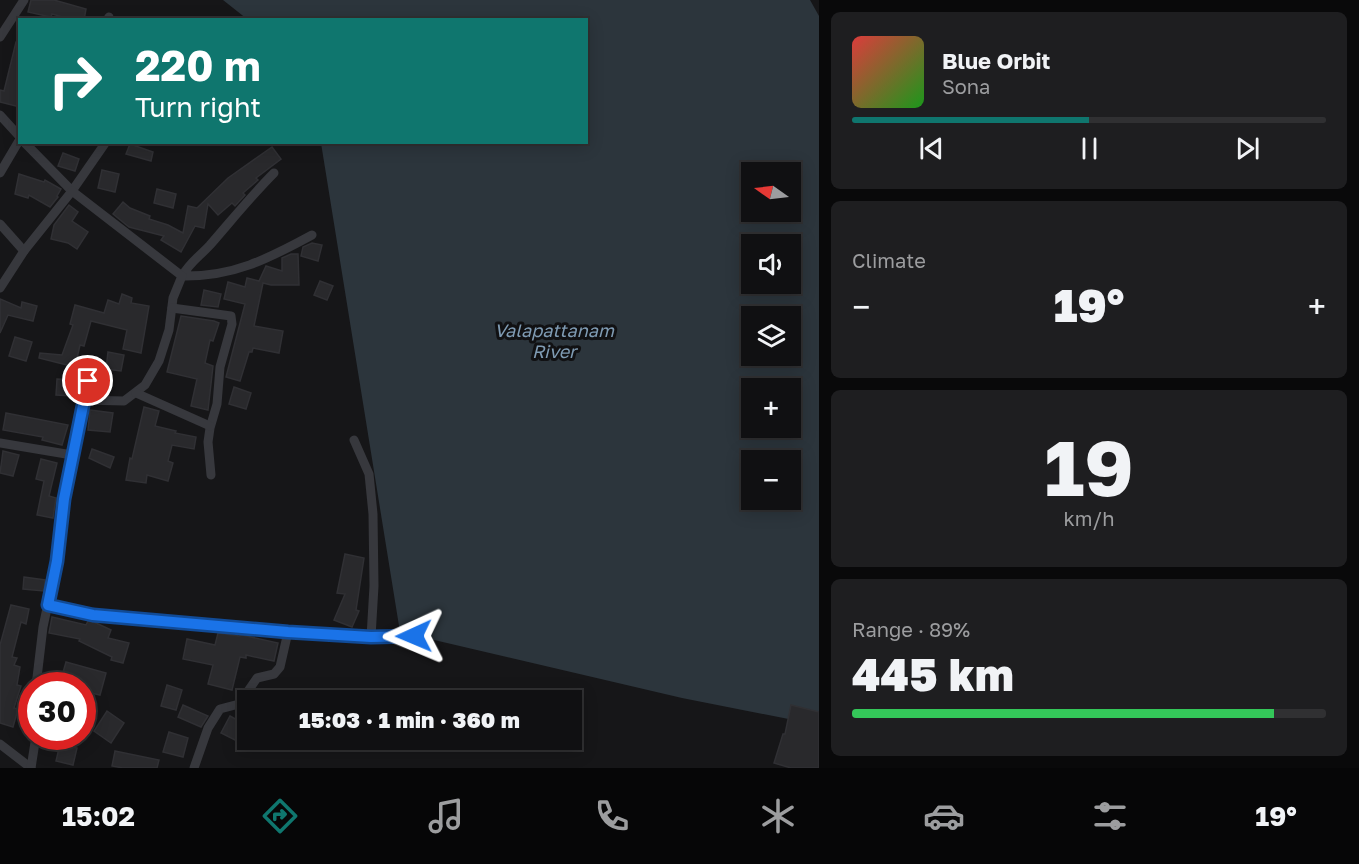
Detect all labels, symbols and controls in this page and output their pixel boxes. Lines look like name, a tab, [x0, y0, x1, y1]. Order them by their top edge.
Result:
text: 220 m	[135, 40, 261, 90]
icon: right	[36, 42, 114, 120]
text: Blue Orbit	[942, 47, 1050, 74]
text: Sona	[942, 74, 990, 98]
text: Turn right	[135, 91, 261, 123]
icon: previous	[915, 132, 948, 165]
icon: pause	[1073, 132, 1106, 165]
icon: next	[1231, 132, 1264, 165]
north arrow	[741, 162, 801, 222]
map controls	[741, 162, 801, 510]
button: sound	[741, 234, 801, 294]
text: Climate	[852, 248, 926, 272]
text: 19°	[1054, 278, 1124, 332]
text: −	[852, 287, 870, 326]
text: +	[1308, 287, 1326, 326]
button: layers	[741, 306, 801, 366]
water label: Valapattanam River	[494, 319, 615, 362]
pin	[62, 355, 113, 406]
icon: arrive	[71, 364, 104, 397]
button: +	[741, 378, 801, 438]
text: 19	[1044, 420, 1134, 513]
button: −	[741, 450, 801, 510]
text: km/h	[1064, 506, 1114, 530]
position arrow	[382, 604, 446, 668]
text: Range · 89%	[852, 617, 970, 641]
text: 445 km	[852, 647, 1014, 701]
speed limit sign: 30	[18, 672, 96, 750]
text: 15:03 · 1 min · 360 m	[299, 706, 520, 733]
icon: directions	[259, 795, 301, 837]
icon: music	[425, 795, 467, 837]
icon: phone	[591, 795, 633, 837]
icon: climate	[757, 795, 799, 837]
icon: car	[923, 795, 965, 837]
icon: filters	[1089, 795, 1131, 837]
text: 15:02	[62, 800, 135, 832]
text: 19°	[1255, 800, 1297, 832]

